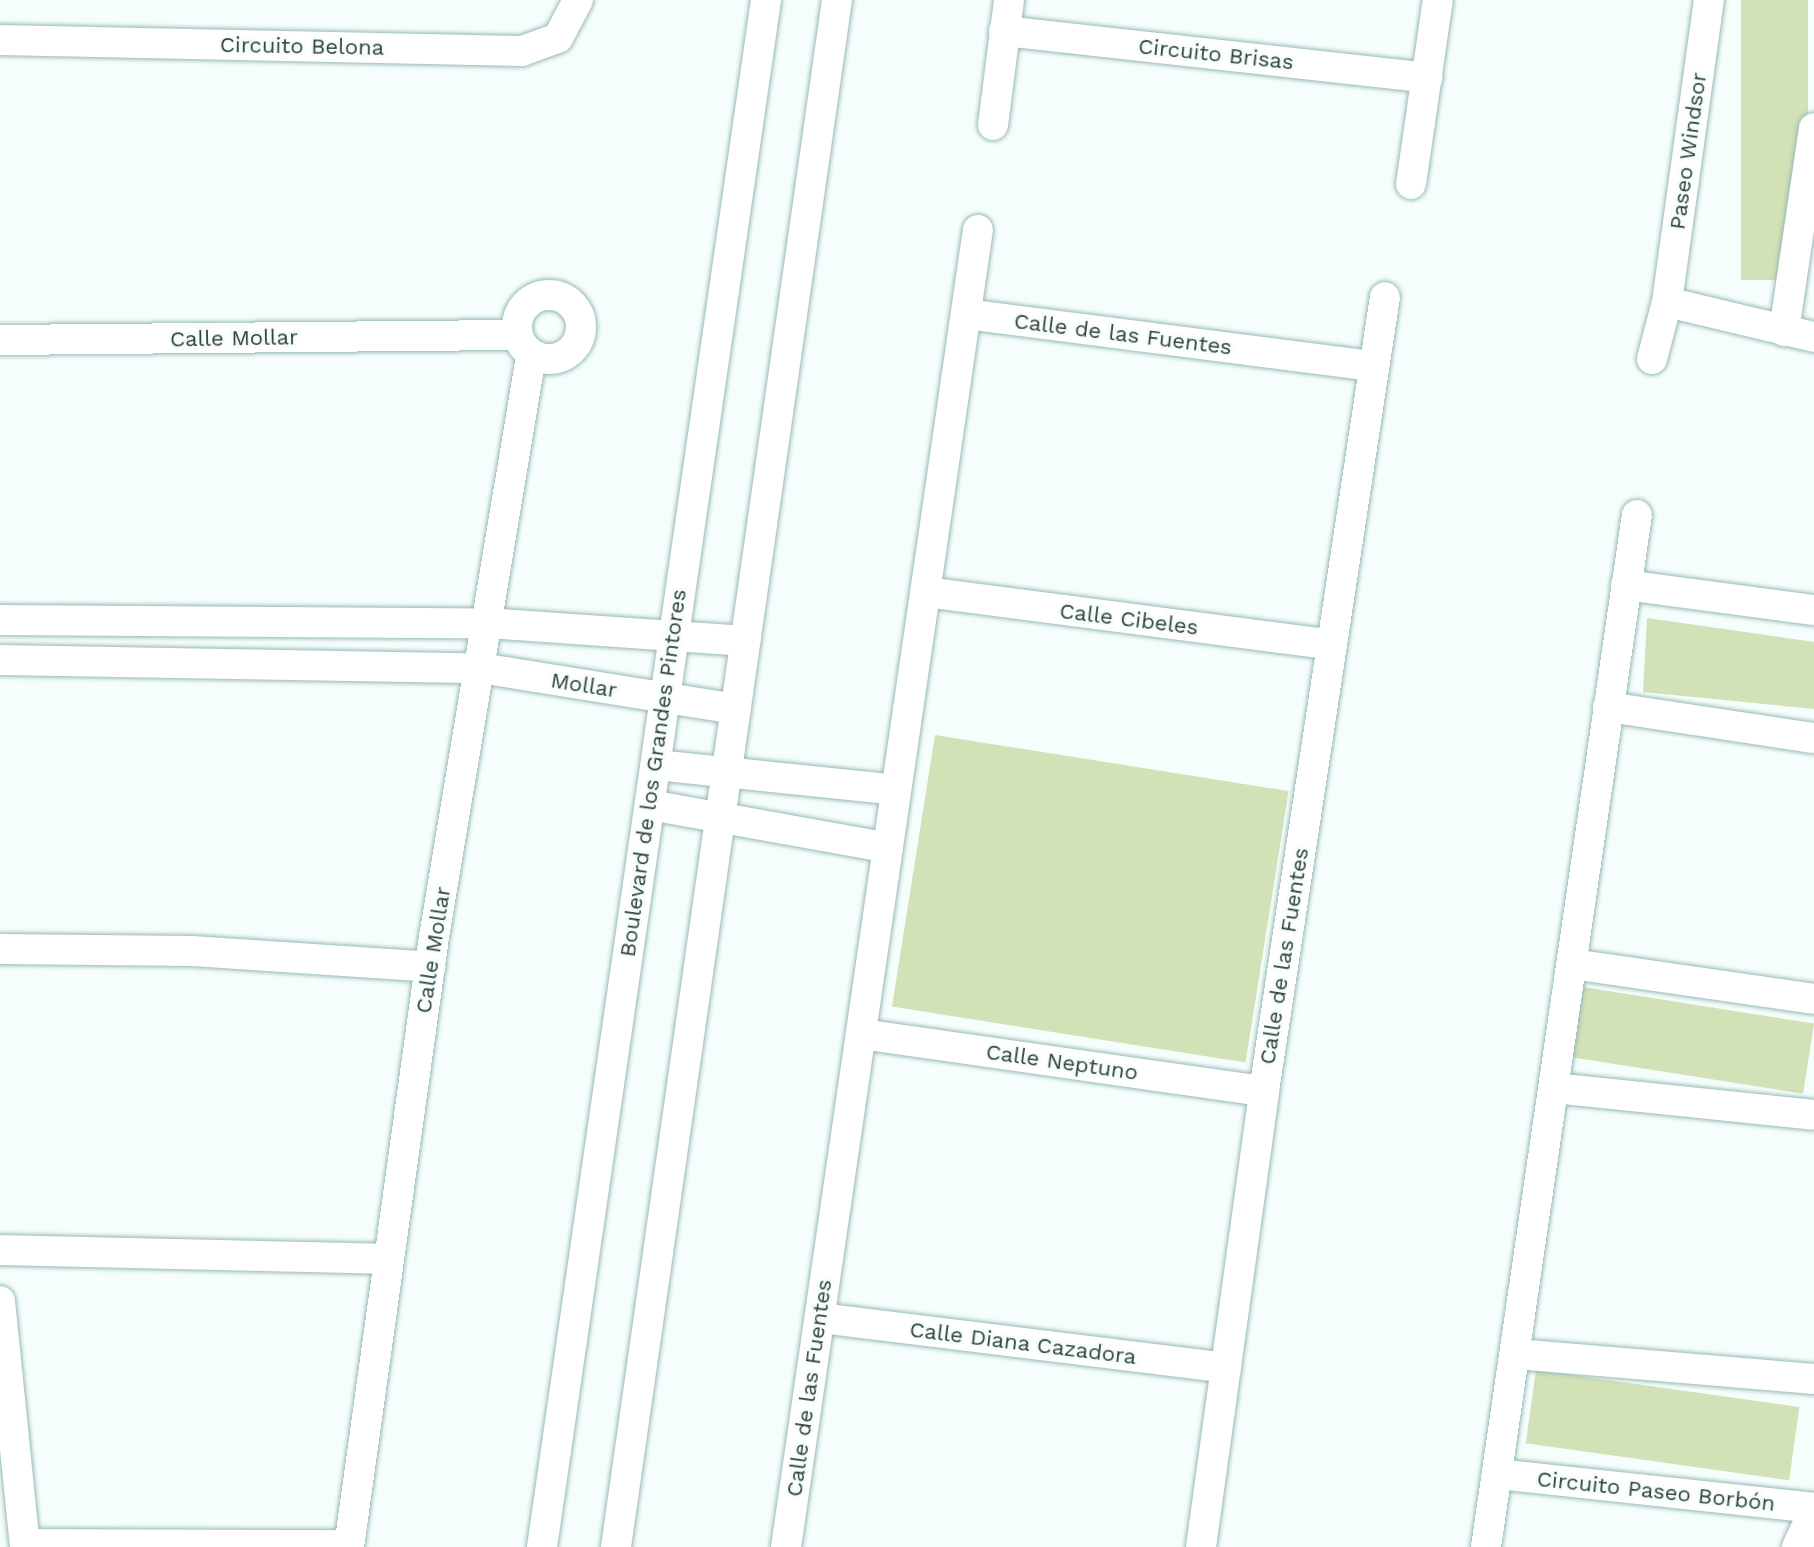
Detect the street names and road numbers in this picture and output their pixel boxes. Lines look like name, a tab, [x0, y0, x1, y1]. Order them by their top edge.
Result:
street label: Circuito Belona	[220, 31, 384, 61]
street label: Circuito Brisas	[1137, 33, 1295, 75]
street label: Paseo Windsor	[1664, 70, 1712, 232]
street label: Calle de las Fuentes	[1013, 308, 1233, 360]
street label: Calle Mollar	[170, 324, 298, 352]
street label: Boulevard de los Grandes Pintores	[614, 587, 692, 959]
street label: Calle Cibeles	[1058, 597, 1200, 641]
street label: Mollar	[549, 667, 619, 703]
street label: Calle de las Fuentes	[1254, 846, 1314, 1066]
street label: Calle Mollar	[410, 885, 456, 1015]
street label: Calle Neptuno	[984, 1038, 1140, 1086]
street label: Calle de las Fuentes	[781, 1278, 837, 1498]
street label: Calle Diana Cazadora	[908, 1316, 1138, 1370]
street label: Circuito Paseo Borbón	[1536, 1465, 1776, 1517]

